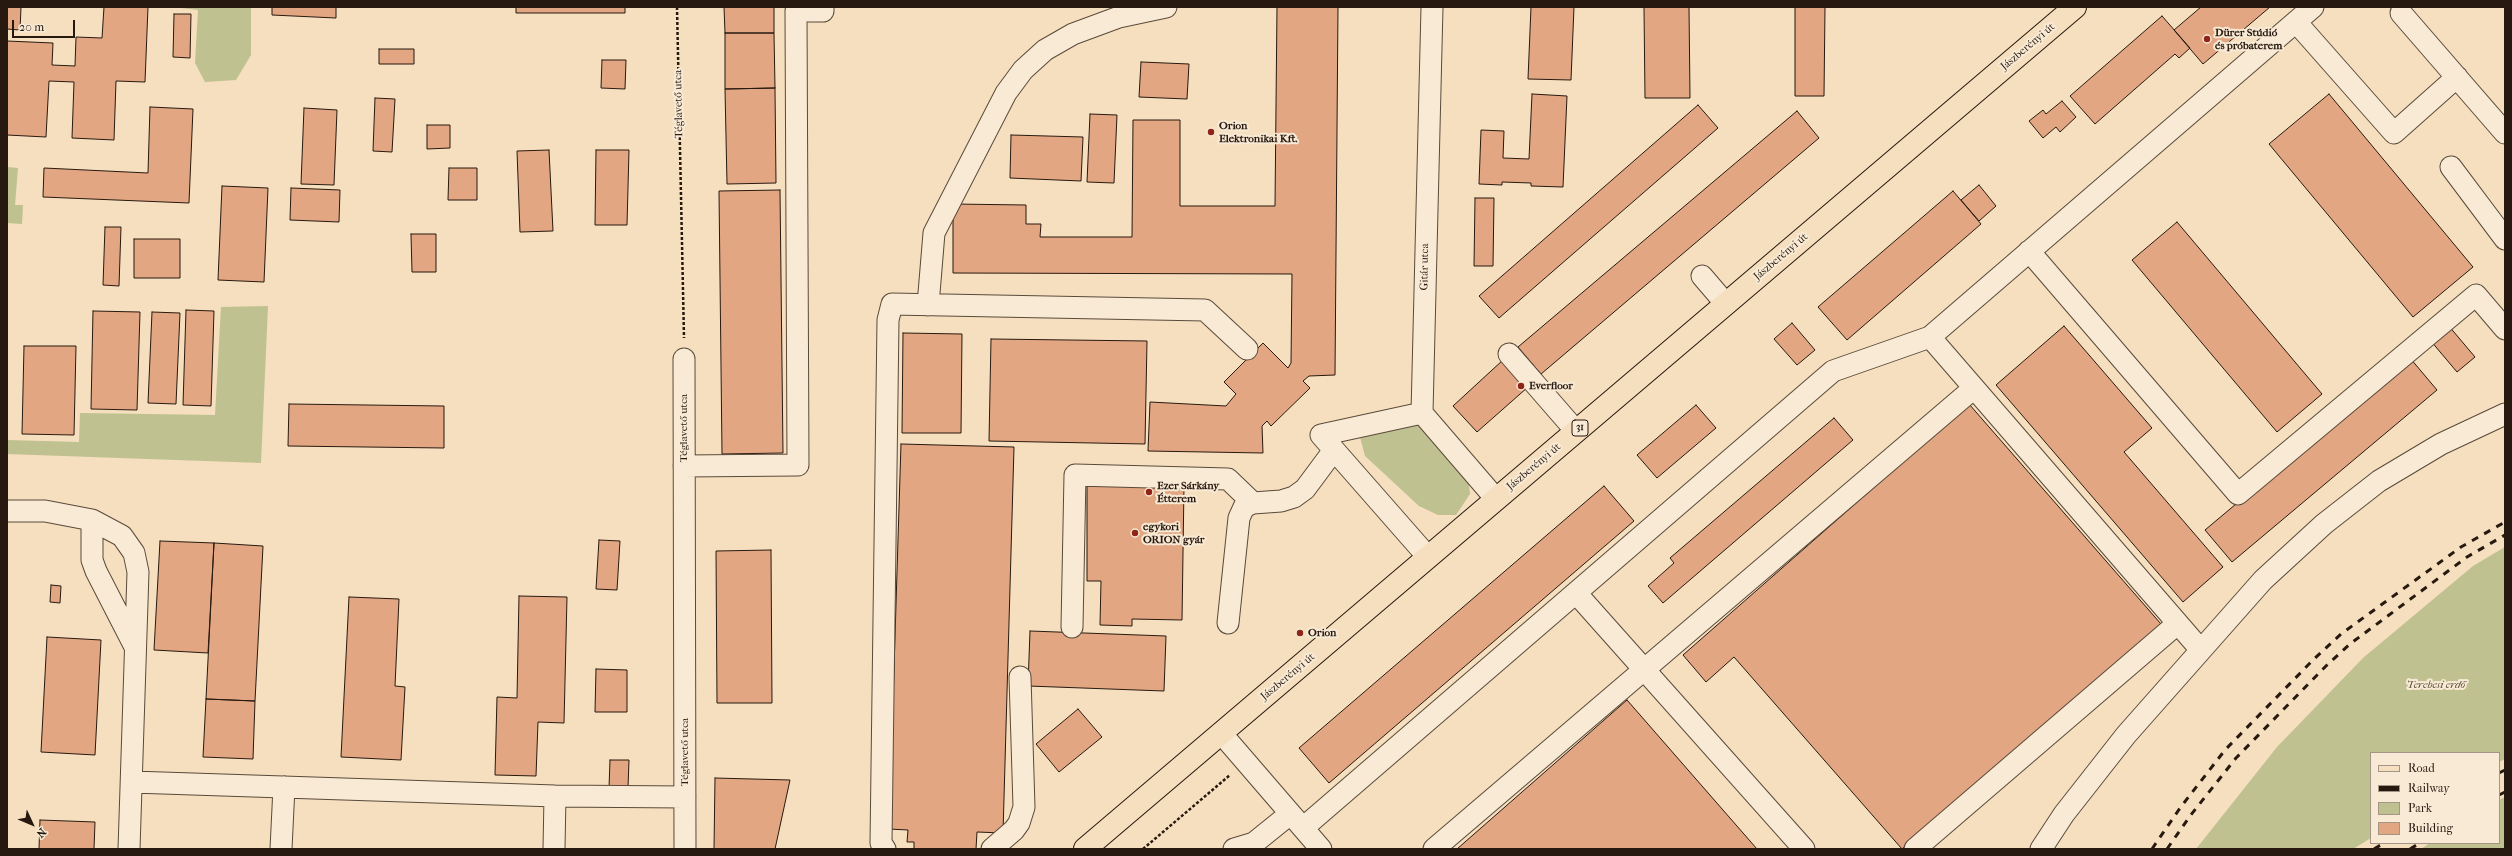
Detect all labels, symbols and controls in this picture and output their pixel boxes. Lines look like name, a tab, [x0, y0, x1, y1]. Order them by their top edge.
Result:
scale bar	[14, 12, 77, 38]
text: 20 m	[19, 20, 44, 34]
street label: Jászberényi út	[1998, 20, 2058, 74]
place label: Dürer Stúdió és próbaterem	[2215, 26, 2282, 52]
marker: Dürer Stúdió és próbaterem	[2202, 34, 2212, 44]
street label: Téglavető utca	[672, 70, 686, 138]
place label: Orion Elektronikai Kft.	[1219, 119, 1297, 145]
marker: Orion Elektronikai Kft.	[1206, 127, 1216, 137]
street label: Jászberényi út	[1751, 230, 1811, 284]
street label: Gitár utca	[1418, 243, 1432, 291]
place label: Everfloor	[1529, 379, 1573, 393]
marker: Everfloor	[1516, 381, 1526, 391]
street label: Téglavető utca	[677, 394, 691, 462]
road number: 31	[1572, 420, 1588, 436]
street label: Jászberényi út	[1504, 440, 1564, 494]
place label: Ezer Sárkány Étterem	[1157, 479, 1219, 505]
marker: Ezer Sárkány Étterem	[1144, 487, 1154, 497]
place label: egykori ORION gyár	[1143, 520, 1204, 546]
marker: egykori ORION gyár	[1130, 528, 1140, 538]
place label: Orion	[1308, 626, 1336, 640]
marker: Orion	[1295, 628, 1305, 638]
street label: Jászberényi út	[1258, 650, 1318, 704]
park label: Terebesi erdő	[2407, 678, 2465, 692]
street label: Téglavető utca	[678, 718, 692, 786]
legend	[2370, 752, 2500, 844]
text: Road	[2408, 761, 2435, 775]
text: Railway	[2408, 781, 2450, 795]
text: Park	[2408, 801, 2432, 815]
north arrow	[12, 804, 52, 844]
text: Building	[2408, 821, 2453, 835]
text: N	[33, 825, 49, 840]

